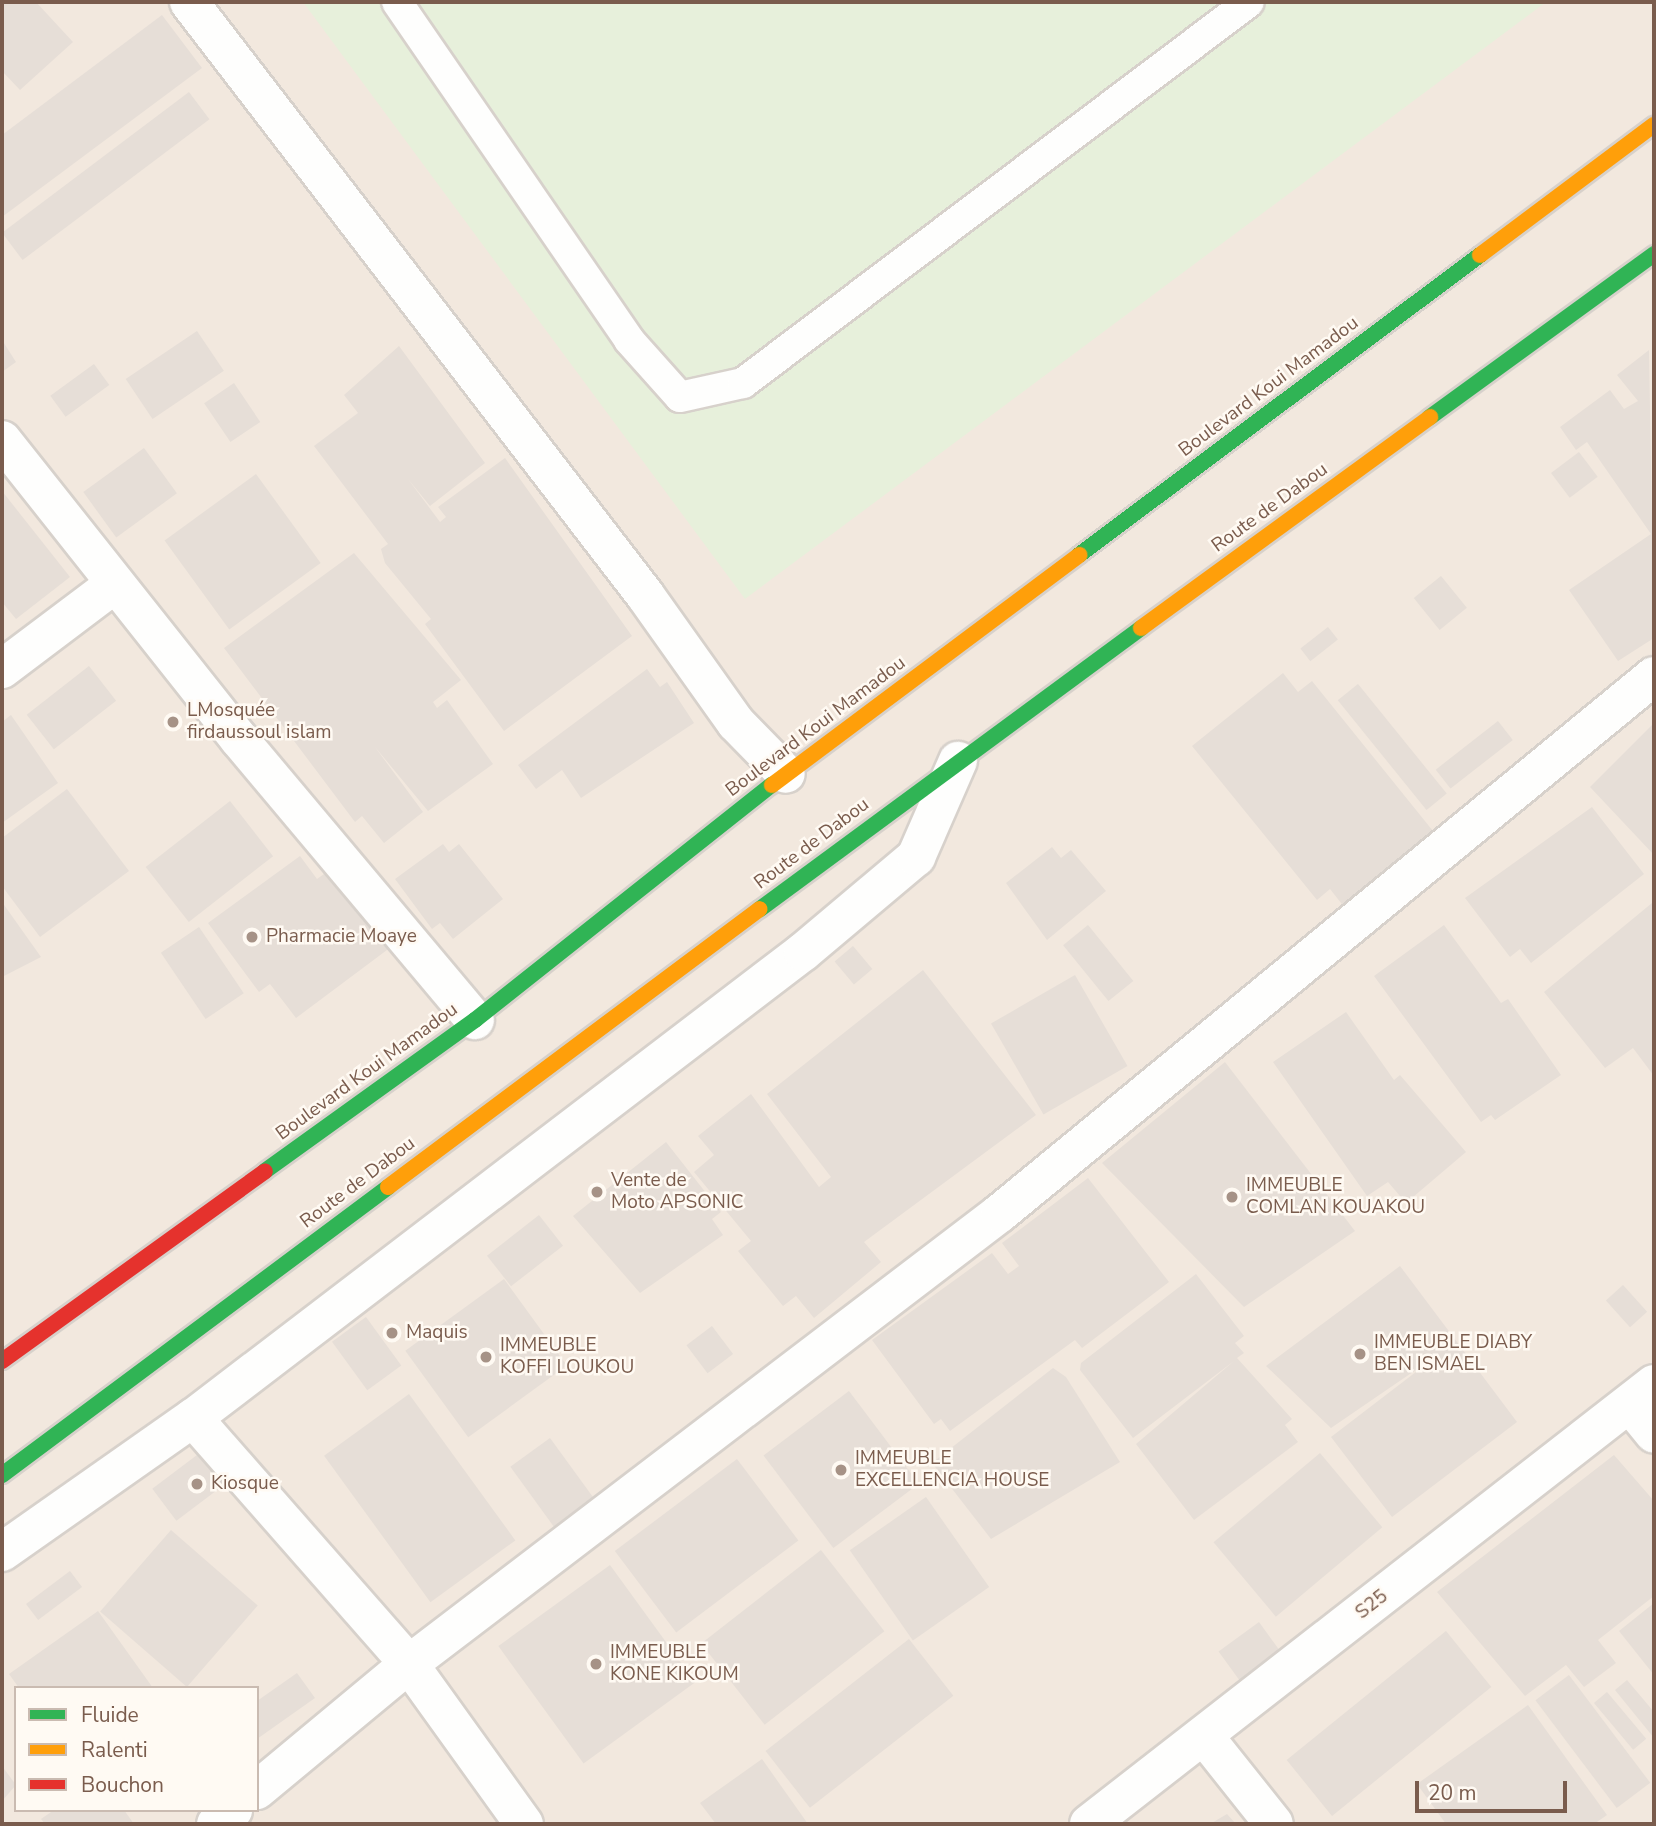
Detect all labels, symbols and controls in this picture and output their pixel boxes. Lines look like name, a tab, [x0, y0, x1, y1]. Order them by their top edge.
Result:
street label: Boulevard Koui Mamadou	[1175, 312, 1363, 462]
street label: Route de Dabou	[1208, 458, 1332, 558]
street label: Boulevard Koui Mamadou	[722, 652, 910, 802]
place label: LMosquée firdaussoul islam	[187, 700, 332, 744]
marker: LMosquée firdaussoul islam	[165, 714, 181, 730]
street label: Route de Dabou	[750, 793, 874, 895]
place label: Pharmacie Moaye	[266, 926, 417, 948]
marker: Pharmacie Moaye	[244, 929, 260, 945]
street label: Boulevard Koui Mamadou	[272, 998, 462, 1146]
street label: Route de Dabou	[296, 1132, 420, 1234]
place label: Vente de Moto APSONIC	[611, 1170, 744, 1214]
place label: IMMEUBLE COMLAN KOUAKOU	[1246, 1175, 1425, 1219]
marker: Vente de Moto APSONIC	[589, 1184, 605, 1200]
marker: IMMEUBLE COMLAN KOUAKOU	[1224, 1189, 1240, 1205]
place label: Maquis	[406, 1322, 468, 1344]
marker: Maquis	[384, 1325, 400, 1341]
place label: IMMEUBLE DIABY BEN ISMAEL	[1374, 1332, 1532, 1376]
place label: IMMEUBLE KOFFI LOUKOU	[500, 1335, 634, 1379]
marker: IMMEUBLE DIABY BEN ISMAEL	[1352, 1346, 1368, 1362]
marker: IMMEUBLE KOFFI LOUKOU	[478, 1349, 494, 1365]
place label: IMMEUBLE EXCELLENCIA HOUSE	[855, 1448, 1049, 1492]
marker: IMMEUBLE EXCELLENCIA HOUSE	[833, 1462, 849, 1478]
place label: Kiosque	[211, 1473, 279, 1495]
marker: Kiosque	[189, 1476, 205, 1492]
street label: S25	[1351, 1585, 1393, 1625]
place label: IMMEUBLE KONE KIKOUM	[610, 1642, 739, 1686]
marker: IMMEUBLE KONE KIKOUM	[588, 1656, 604, 1672]
legend	[14, 1686, 259, 1812]
text: Fluide	[81, 1701, 139, 1729]
text: Ralenti	[81, 1736, 148, 1764]
scale bar	[1418, 1766, 1570, 1810]
text: Bouchon	[81, 1771, 164, 1799]
text: 20 m	[1428, 1779, 1477, 1807]

